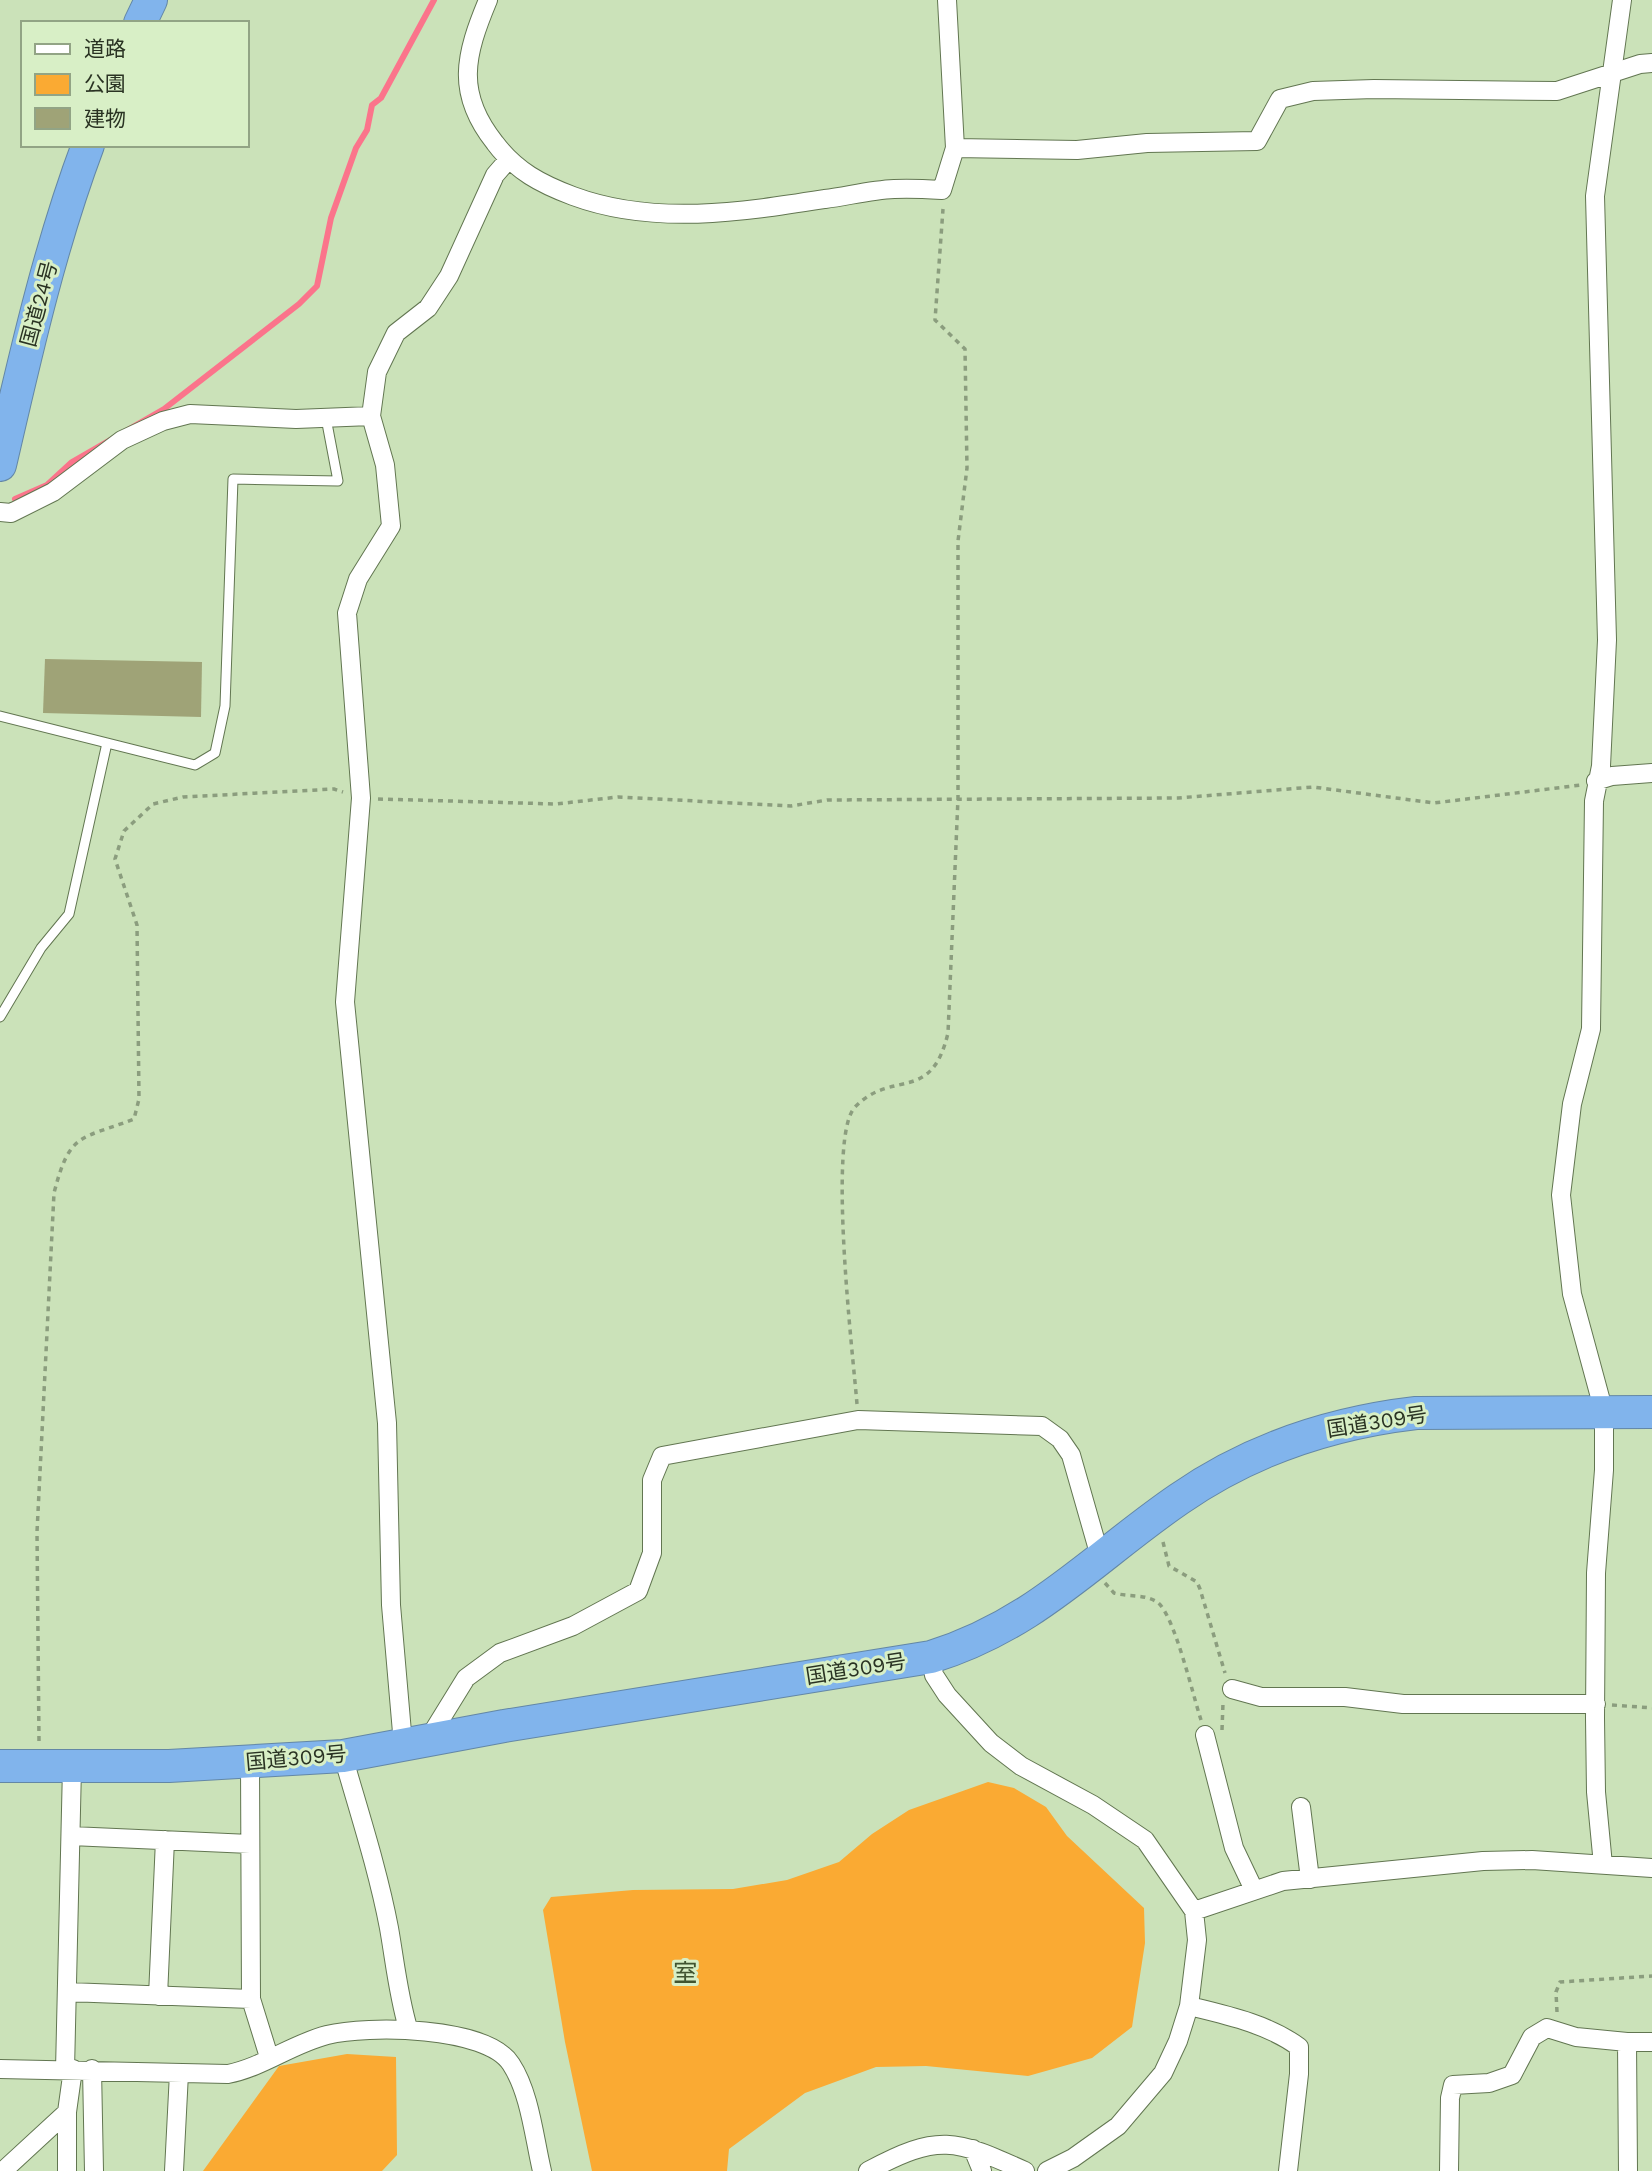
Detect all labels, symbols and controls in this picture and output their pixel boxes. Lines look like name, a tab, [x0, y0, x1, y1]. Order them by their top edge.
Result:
legend	[21, 21, 248, 147]
text: 道路	[84, 36, 126, 61]
text: 公園	[84, 71, 126, 96]
text: 建物	[84, 106, 126, 131]
street label: 国道24号	[15, 258, 62, 349]
street label: 国道309号	[1325, 1401, 1429, 1442]
street label: 国道309号	[804, 1648, 908, 1689]
street label: 国道309号	[244, 1741, 347, 1774]
district label: 室	[673, 1959, 697, 1987]

